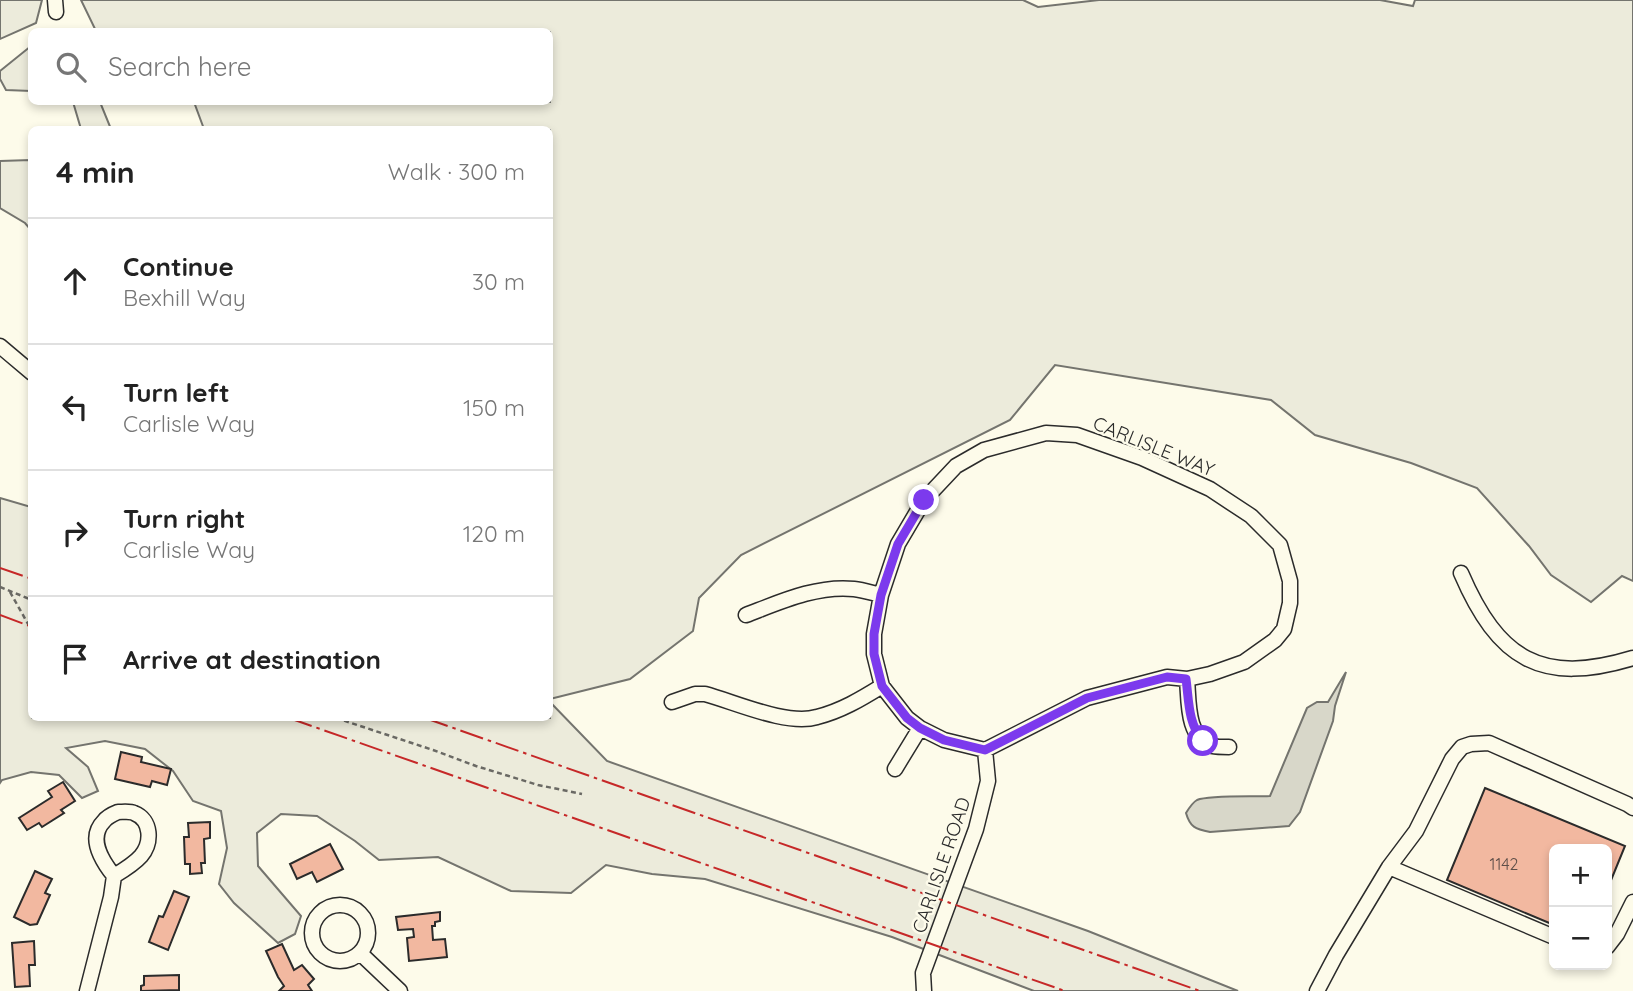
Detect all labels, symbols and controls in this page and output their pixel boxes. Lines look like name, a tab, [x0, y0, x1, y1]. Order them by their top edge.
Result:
search box	[28, 28, 553, 105]
icon: search	[52, 48, 90, 86]
text: Search here	[108, 50, 252, 83]
text: 4 min	[56, 153, 135, 191]
text: Walk · 300 m	[388, 157, 525, 186]
text: Continue	[123, 250, 234, 283]
icon: ahead	[56, 262, 94, 300]
text: 30 m	[472, 267, 525, 296]
text: Bexhill Way	[123, 283, 246, 312]
text: Turn left	[123, 376, 230, 409]
icon: left	[56, 388, 94, 426]
text: 150 m	[463, 393, 525, 422]
text: Carlisle Way	[123, 409, 255, 438]
street label: CARLISLE WAY	[1090, 411, 1219, 481]
route end	[908, 484, 939, 515]
text: Turn right	[123, 502, 245, 535]
icon: right	[56, 514, 94, 552]
text: 120 m	[463, 519, 525, 548]
text: Carlisle Way	[123, 535, 255, 564]
icon: arrive	[56, 640, 94, 678]
text: Arrive at destination	[123, 643, 381, 676]
route start	[1187, 725, 1218, 756]
street label: CARLISLE ROAD	[907, 794, 975, 936]
map controls	[1549, 844, 1612, 970]
button: +	[1549, 844, 1612, 907]
house number: 1142	[1490, 854, 1519, 874]
button: −	[1549, 907, 1612, 970]

